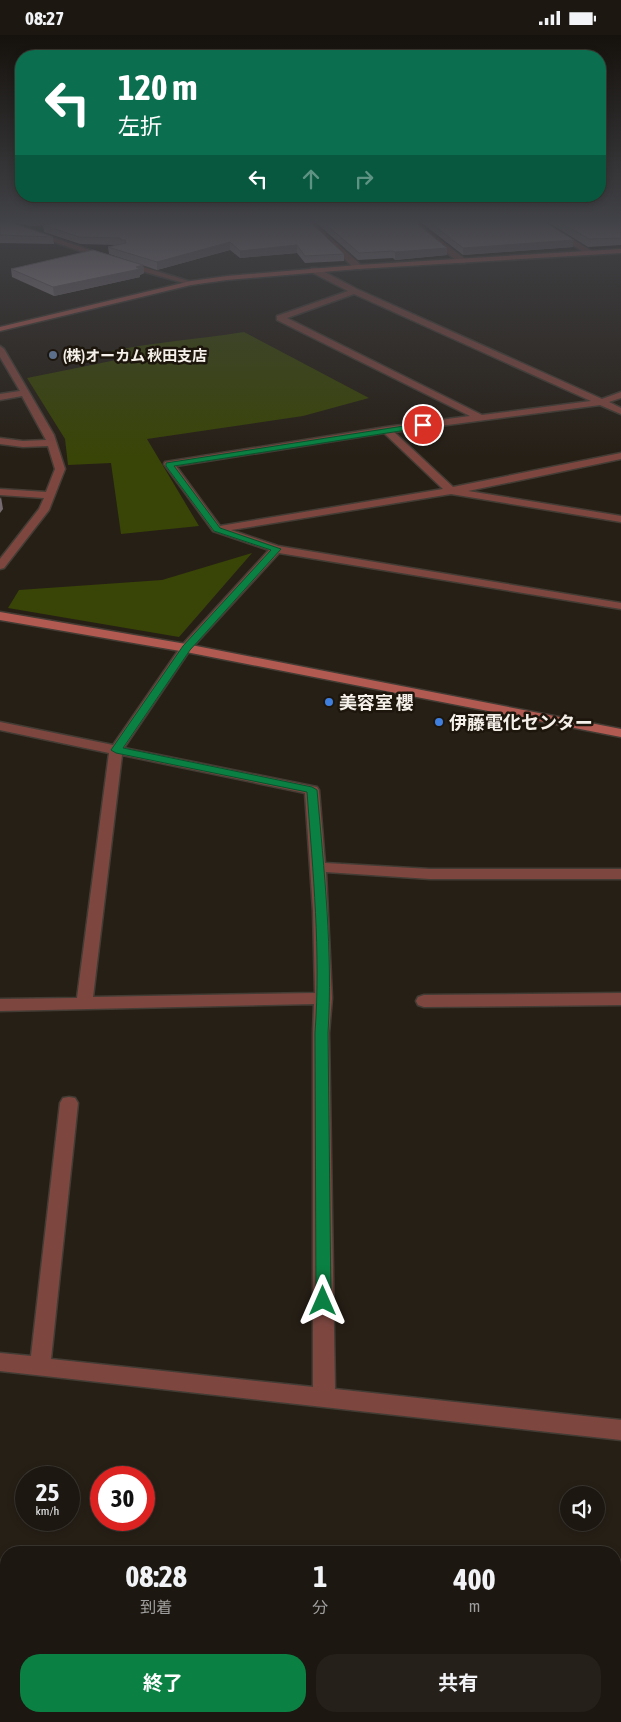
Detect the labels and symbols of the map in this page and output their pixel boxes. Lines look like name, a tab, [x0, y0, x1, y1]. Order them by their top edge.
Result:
place label: (株)オーカム 秋田支店	[63, 347, 207, 364]
marker: (株)オーカム 秋田支店	[47, 349, 59, 361]
pin	[402, 404, 444, 446]
place label: 美容室 櫻	[339, 692, 413, 713]
marker: 美容室 櫻	[323, 696, 335, 708]
place label: 伊藤電化センター	[449, 712, 593, 733]
marker: 伊藤電化センター	[433, 716, 445, 728]
position arrow	[296, 1274, 348, 1326]
speed limit sign: 30	[90, 1466, 155, 1531]

